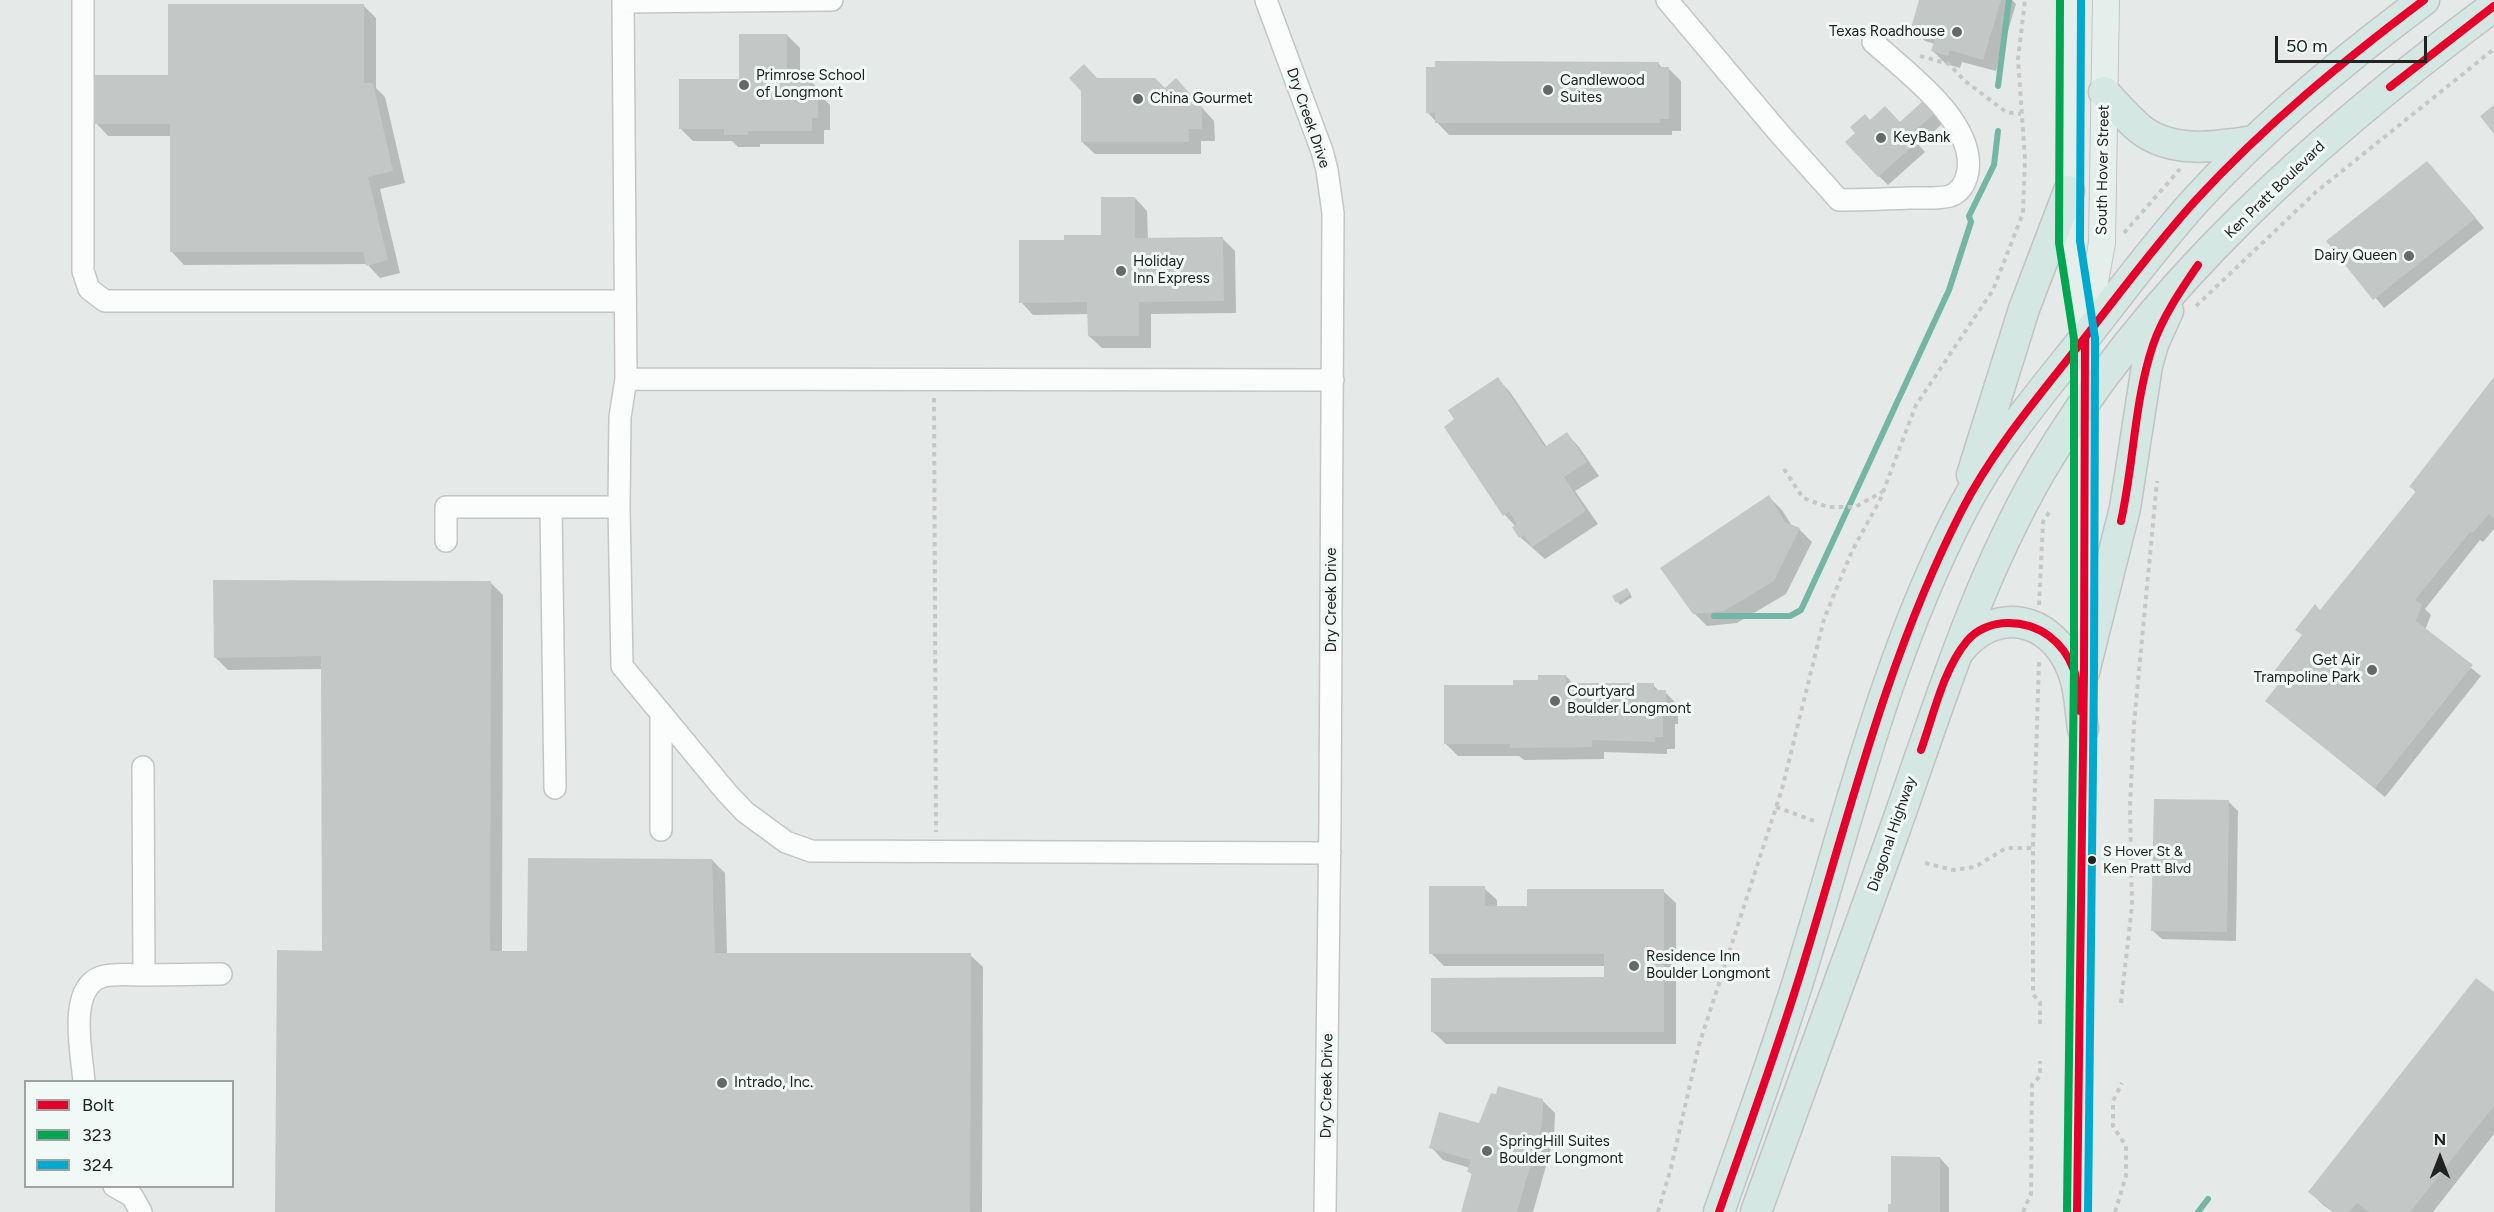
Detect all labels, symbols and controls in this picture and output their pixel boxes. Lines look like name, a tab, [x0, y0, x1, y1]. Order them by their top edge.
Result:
place label: Texas Roadhouse	[1829, 23, 1945, 41]
scale bar	[2278, 24, 2430, 62]
marker: Texas Roadhouse	[1950, 25, 1964, 39]
text: 50 m	[2286, 35, 2328, 57]
street label: Dry Creek Drive	[1282, 65, 1334, 171]
place label: Primrose School of Longmont	[756, 67, 865, 102]
place label: Candlewood Suites	[1560, 72, 1645, 107]
marker: Primrose School of Longmont	[737, 78, 751, 92]
marker: Candlewood Suites	[1541, 83, 1555, 97]
place label: China Gourmet	[1150, 90, 1253, 108]
marker: China Gourmet	[1131, 92, 1145, 106]
street label: South Hover Street	[2093, 105, 2113, 235]
place label: KeyBank	[1893, 129, 1950, 147]
marker: KeyBank	[1874, 131, 1888, 145]
street label: Ken Pratt Boulevard	[2221, 138, 2329, 242]
place label: Dairy Queen	[2314, 247, 2397, 265]
marker: Dairy Queen	[2402, 249, 2416, 263]
place label: Holiday Inn Express	[1133, 253, 1210, 288]
marker: Holiday Inn Express	[1114, 264, 1128, 278]
street label: Dry Creek Drive	[1323, 548, 1341, 652]
place label: Get Air Trampoline Park	[2254, 652, 2360, 687]
marker: Get Air Trampoline Park	[2365, 663, 2379, 677]
place label: Courtyard Boulder Longmont	[1567, 683, 1691, 718]
marker: Courtyard Boulder Longmont	[1548, 694, 1562, 708]
street label: Diagonal Highway	[1864, 774, 1920, 894]
place label: S Hover St & Ken Pratt Blvd	[2103, 844, 2191, 876]
marker: S Hover St & Ken Pratt Blvd	[2086, 854, 2098, 866]
place label: Residence Inn Boulder Longmont	[1646, 948, 1770, 983]
marker: Residence Inn Boulder Longmont	[1627, 959, 1641, 973]
street label: Dry Creek Drive	[1317, 1033, 1337, 1139]
place label: Intrado, Inc.	[734, 1074, 813, 1092]
marker: Intrado, Inc.	[715, 1076, 729, 1090]
legend	[24, 1080, 234, 1188]
text: Bolt	[82, 1094, 114, 1116]
text: 323	[82, 1124, 112, 1146]
north arrow	[2410, 1128, 2470, 1188]
text: N	[2434, 1130, 2446, 1149]
place label: SpringHill Suites Boulder Longmont	[1499, 1133, 1623, 1168]
marker: SpringHill Suites Boulder Longmont	[1480, 1144, 1494, 1158]
text: 324	[82, 1154, 113, 1176]

